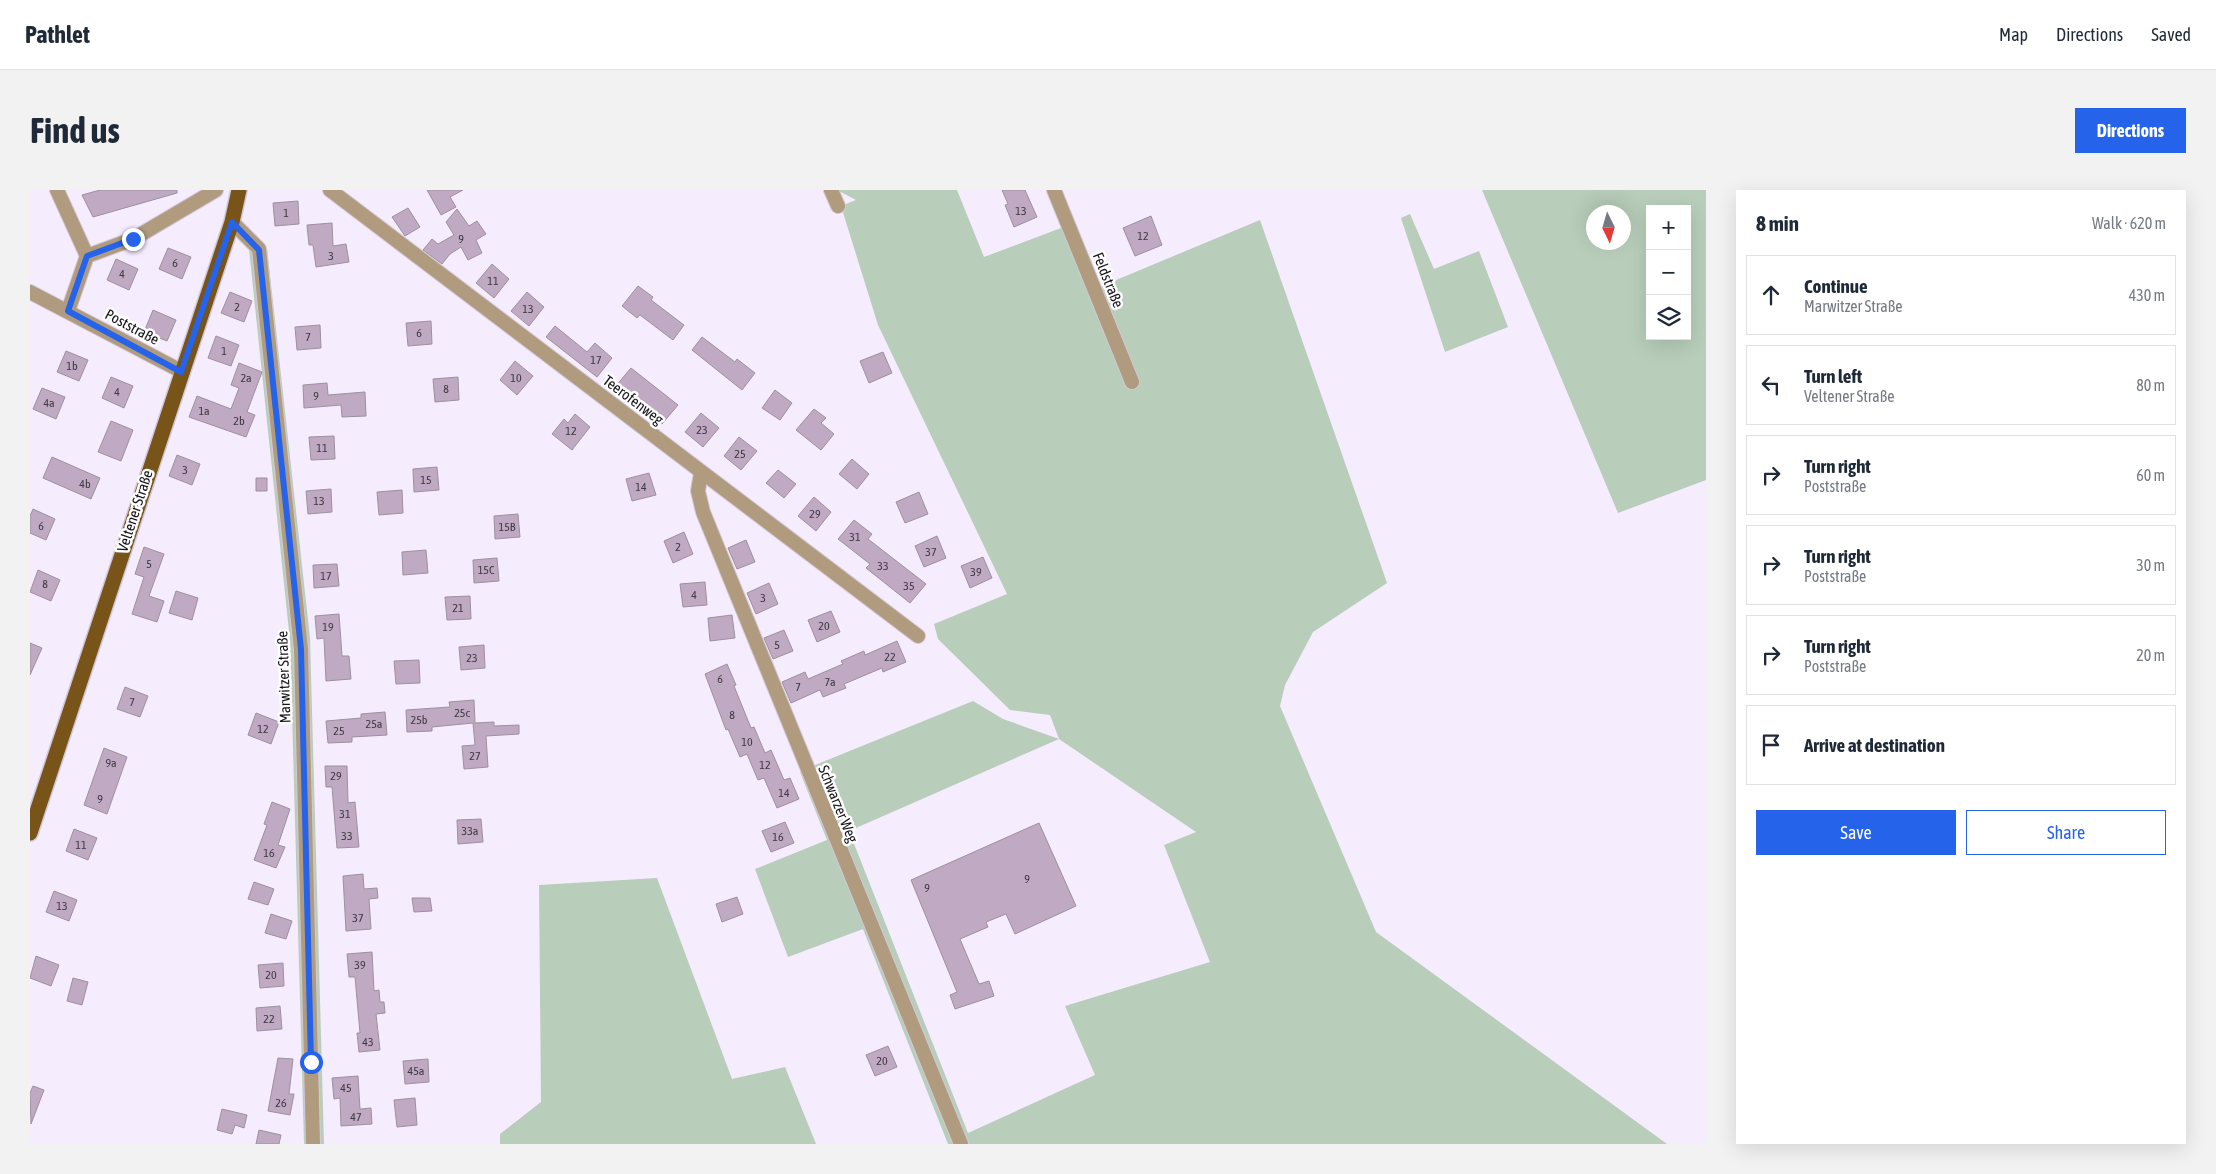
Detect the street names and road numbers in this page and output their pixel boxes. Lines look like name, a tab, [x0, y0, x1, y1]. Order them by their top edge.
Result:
street label: Feldstraße	[1090, 250, 1127, 310]
street label: Poststraße	[102, 305, 162, 348]
street label: Teerofenweg	[600, 371, 667, 428]
street label: Veltener Straße	[113, 468, 156, 554]
street label: Marwitzer Straße	[273, 630, 294, 723]
street label: Schwarzer Weg	[815, 763, 862, 845]

